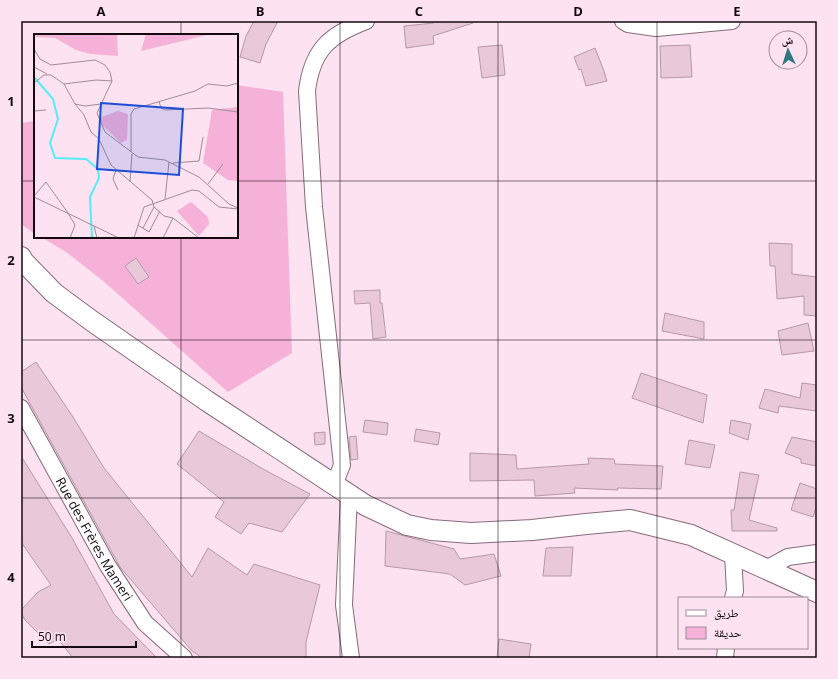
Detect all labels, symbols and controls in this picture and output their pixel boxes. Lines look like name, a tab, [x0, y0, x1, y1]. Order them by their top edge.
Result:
text: A	[97, 2, 106, 20]
text: B	[256, 2, 265, 20]
text: C	[415, 2, 423, 20]
text: D	[573, 2, 583, 20]
text: E	[733, 2, 741, 20]
north arrow	[768, 30, 808, 70]
text: ش	[781, 32, 794, 48]
inset map	[34, 34, 238, 238]
text: 1	[7, 92, 15, 110]
text: 2	[7, 251, 15, 269]
text: 3	[7, 409, 15, 427]
street label: Rue des Frères Mameri	[52, 474, 137, 604]
text: 4	[7, 568, 15, 586]
legend	[678, 597, 808, 649]
text: طريق	[714, 604, 739, 621]
scale bar	[32, 623, 136, 649]
text: حديقة	[714, 624, 742, 641]
text: 50 m	[38, 628, 66, 645]

